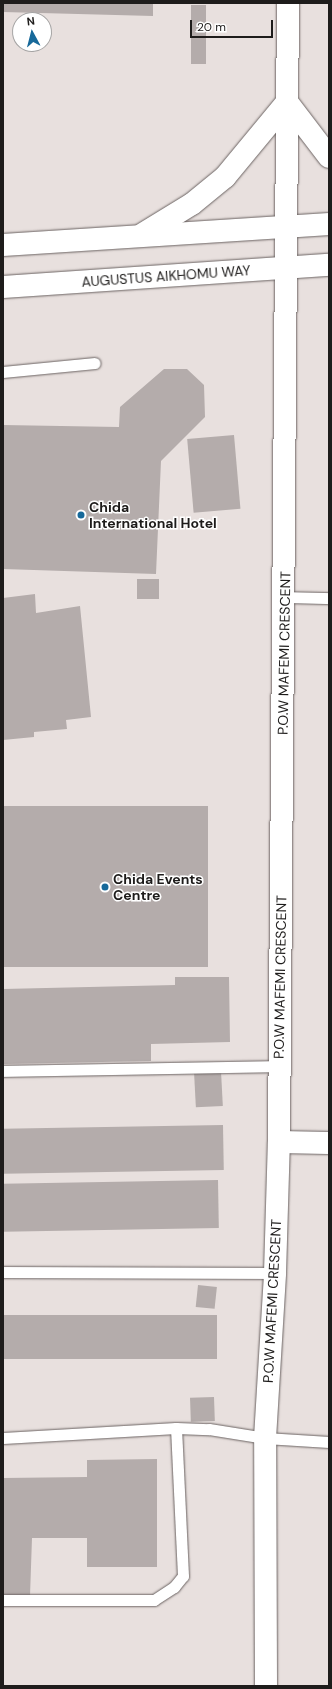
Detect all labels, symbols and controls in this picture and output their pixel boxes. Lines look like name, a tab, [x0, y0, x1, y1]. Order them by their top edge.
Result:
north arrow	[12, 12, 52, 52]
scale bar	[192, 12, 275, 38]
text: N	[26, 14, 35, 29]
text: 20 m	[197, 19, 226, 35]
street label: AUGUSTUS AIKHOMU WAY	[81, 262, 251, 290]
place label: Chida International Hotel	[89, 499, 217, 532]
marker: Chida International Hotel	[76, 510, 86, 520]
street label: P.O.W MAFEMI CRESCENT	[274, 571, 294, 735]
place label: Chida Events Centre	[113, 871, 203, 904]
marker: Chida Events Centre	[100, 882, 110, 892]
street label: P.O.W MAFEMI CRESCENT	[270, 895, 290, 1059]
street label: P.O.W MAFEMI CRESCENT	[259, 1219, 285, 1383]

